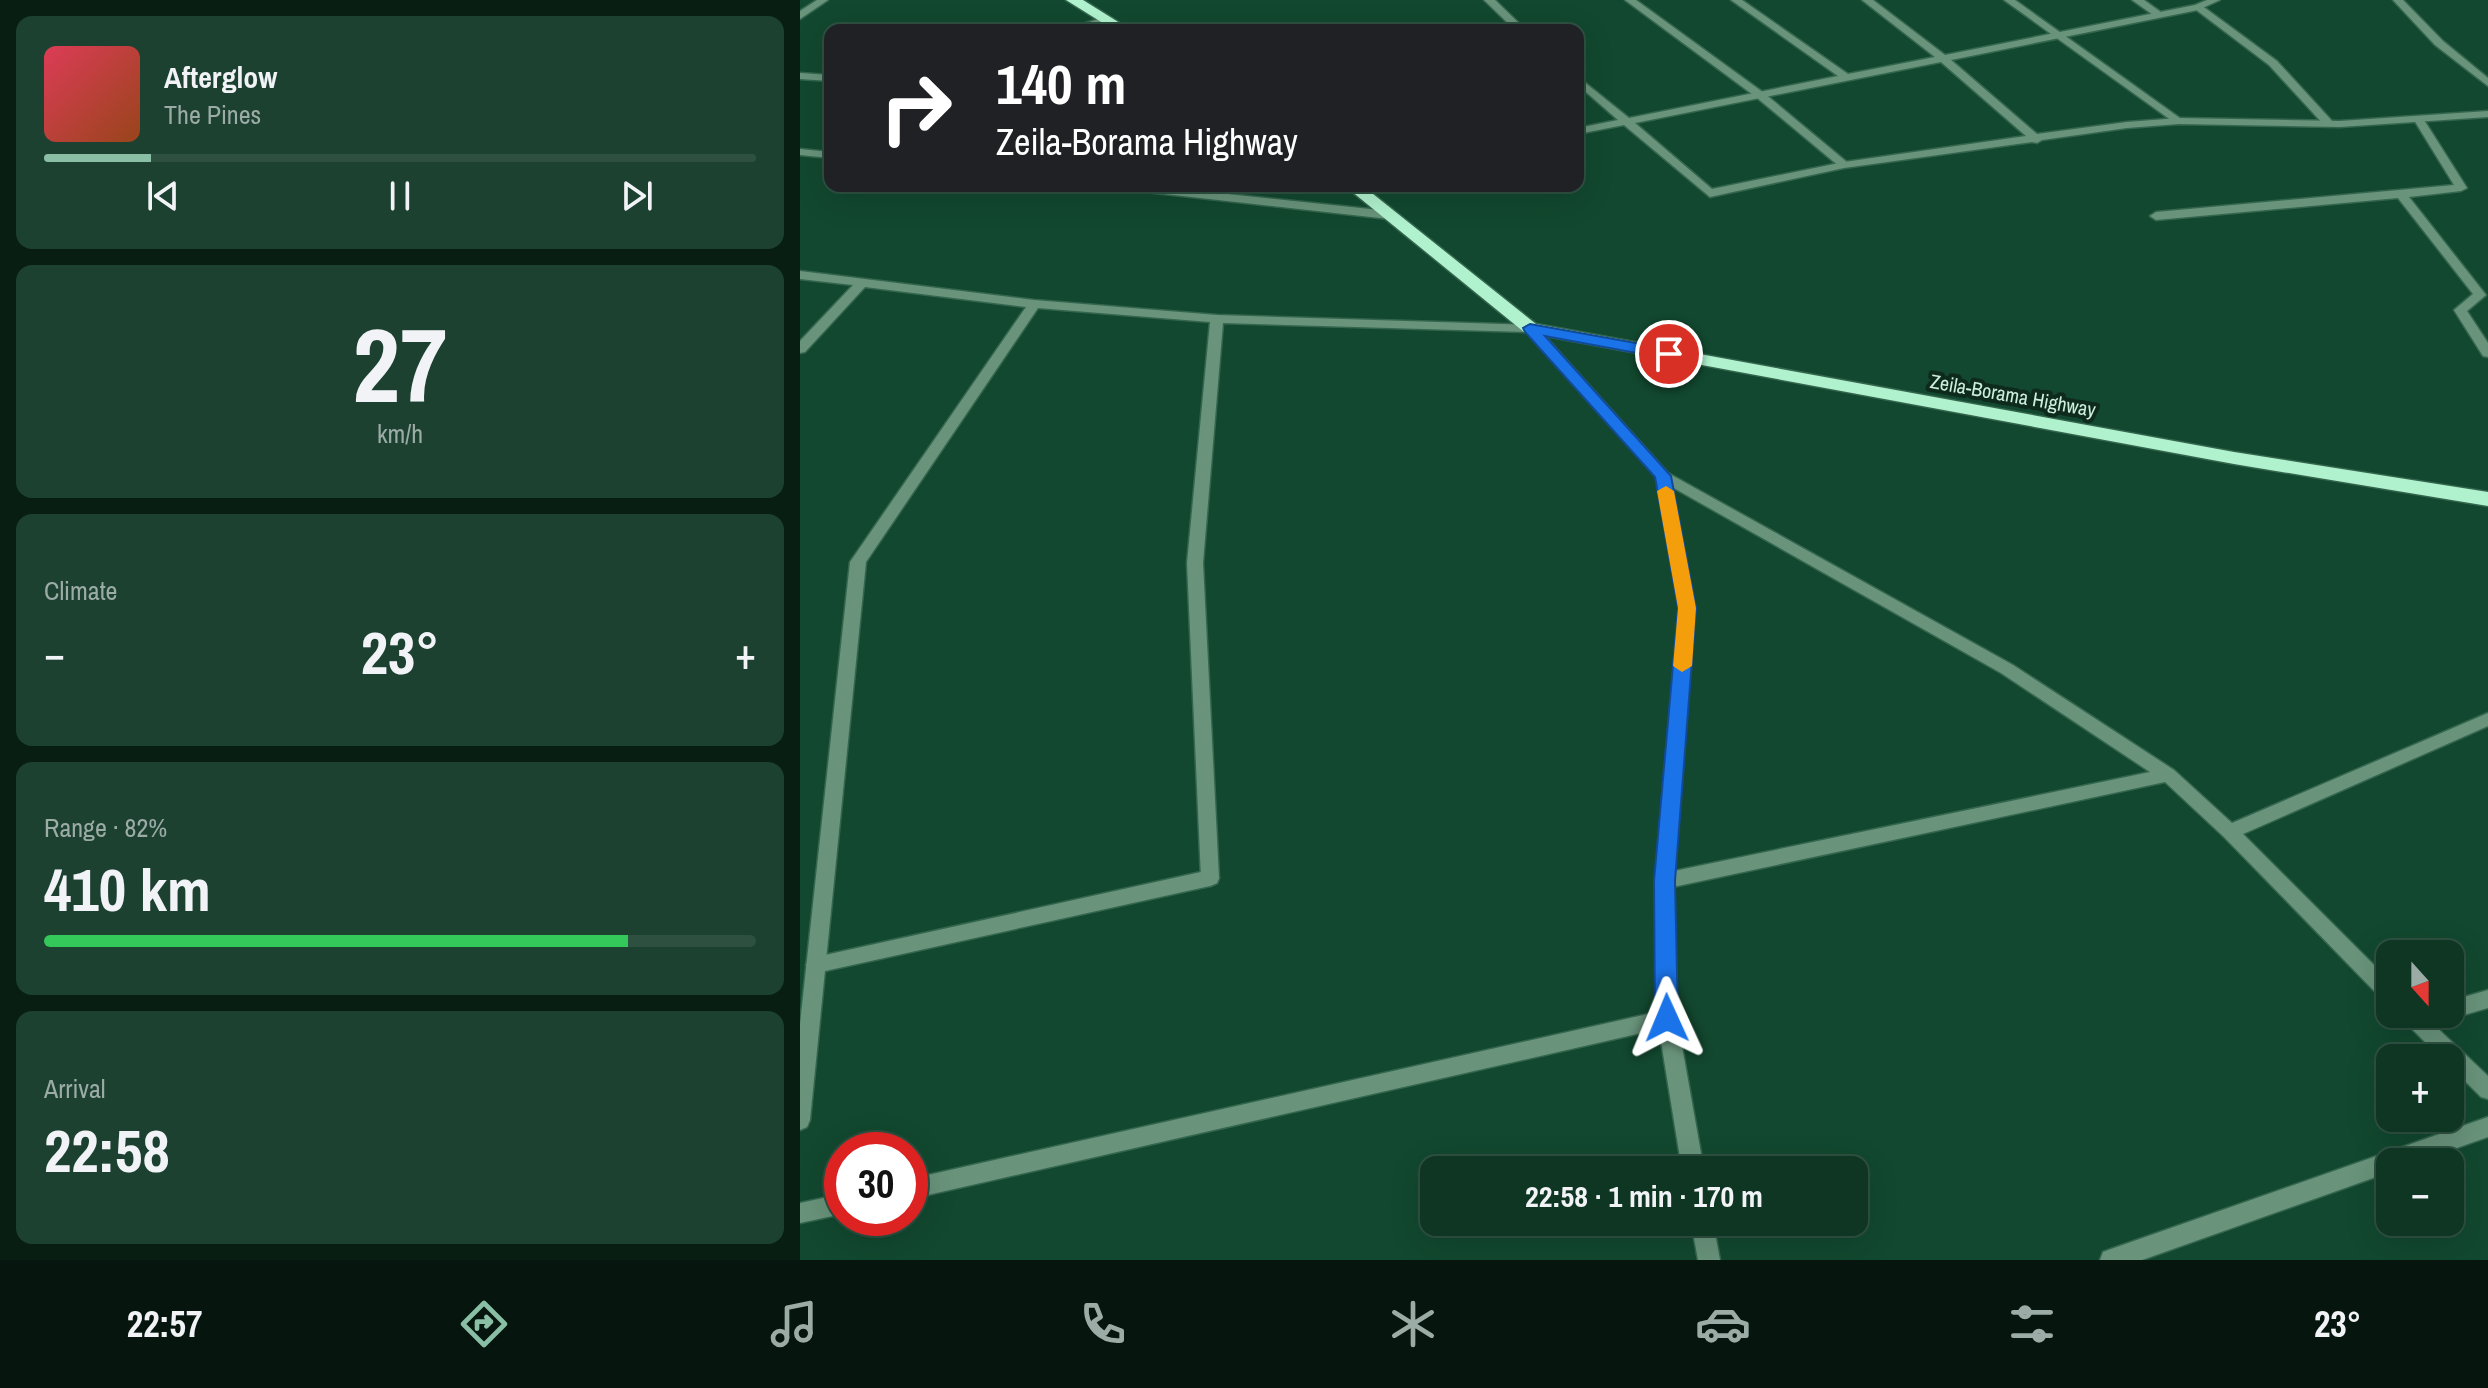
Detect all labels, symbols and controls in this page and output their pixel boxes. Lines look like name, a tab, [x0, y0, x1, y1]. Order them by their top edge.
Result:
text: 140 m	[996, 46, 1126, 121]
icon: right	[864, 56, 968, 160]
text: Afterglow	[164, 57, 277, 97]
text: The Pines	[164, 97, 261, 132]
text: Zeila-Borama Highway	[996, 118, 1298, 166]
icon: previous	[141, 174, 185, 218]
icon: pause	[378, 174, 422, 218]
icon: next	[615, 174, 659, 218]
text: 27	[353, 294, 447, 434]
pin	[1635, 320, 1703, 388]
icon: arrive	[1647, 332, 1691, 376]
street label: Zeila-Borama Highway	[1928, 367, 2099, 423]
text: km/h	[377, 416, 423, 451]
text: Climate	[44, 573, 117, 608]
text: 23°	[361, 612, 439, 693]
text: −	[44, 623, 65, 683]
text: +	[735, 623, 756, 683]
text: Range · 82%	[44, 810, 167, 845]
text: 410 km	[44, 849, 211, 930]
north arrow	[2376, 940, 2464, 1028]
map controls	[2376, 940, 2464, 1236]
position arrow	[1625, 976, 1709, 1060]
button: +	[2376, 1044, 2464, 1132]
text: Arrival	[44, 1071, 106, 1106]
text: 22:58	[44, 1110, 170, 1191]
speed limit sign: 30	[824, 1132, 928, 1236]
button: −	[2376, 1148, 2464, 1236]
text: 22:58 · 1 min · 170 m	[1525, 1176, 1763, 1216]
icon: directions	[456, 1296, 512, 1352]
icon: music	[766, 1296, 822, 1352]
icon: phone	[1075, 1296, 1131, 1352]
icon: climate	[1385, 1296, 1441, 1352]
icon: car	[1695, 1296, 1751, 1352]
icon: filters	[2004, 1296, 2060, 1352]
text: 22:57	[127, 1300, 202, 1348]
text: 23°	[2314, 1300, 2361, 1348]

